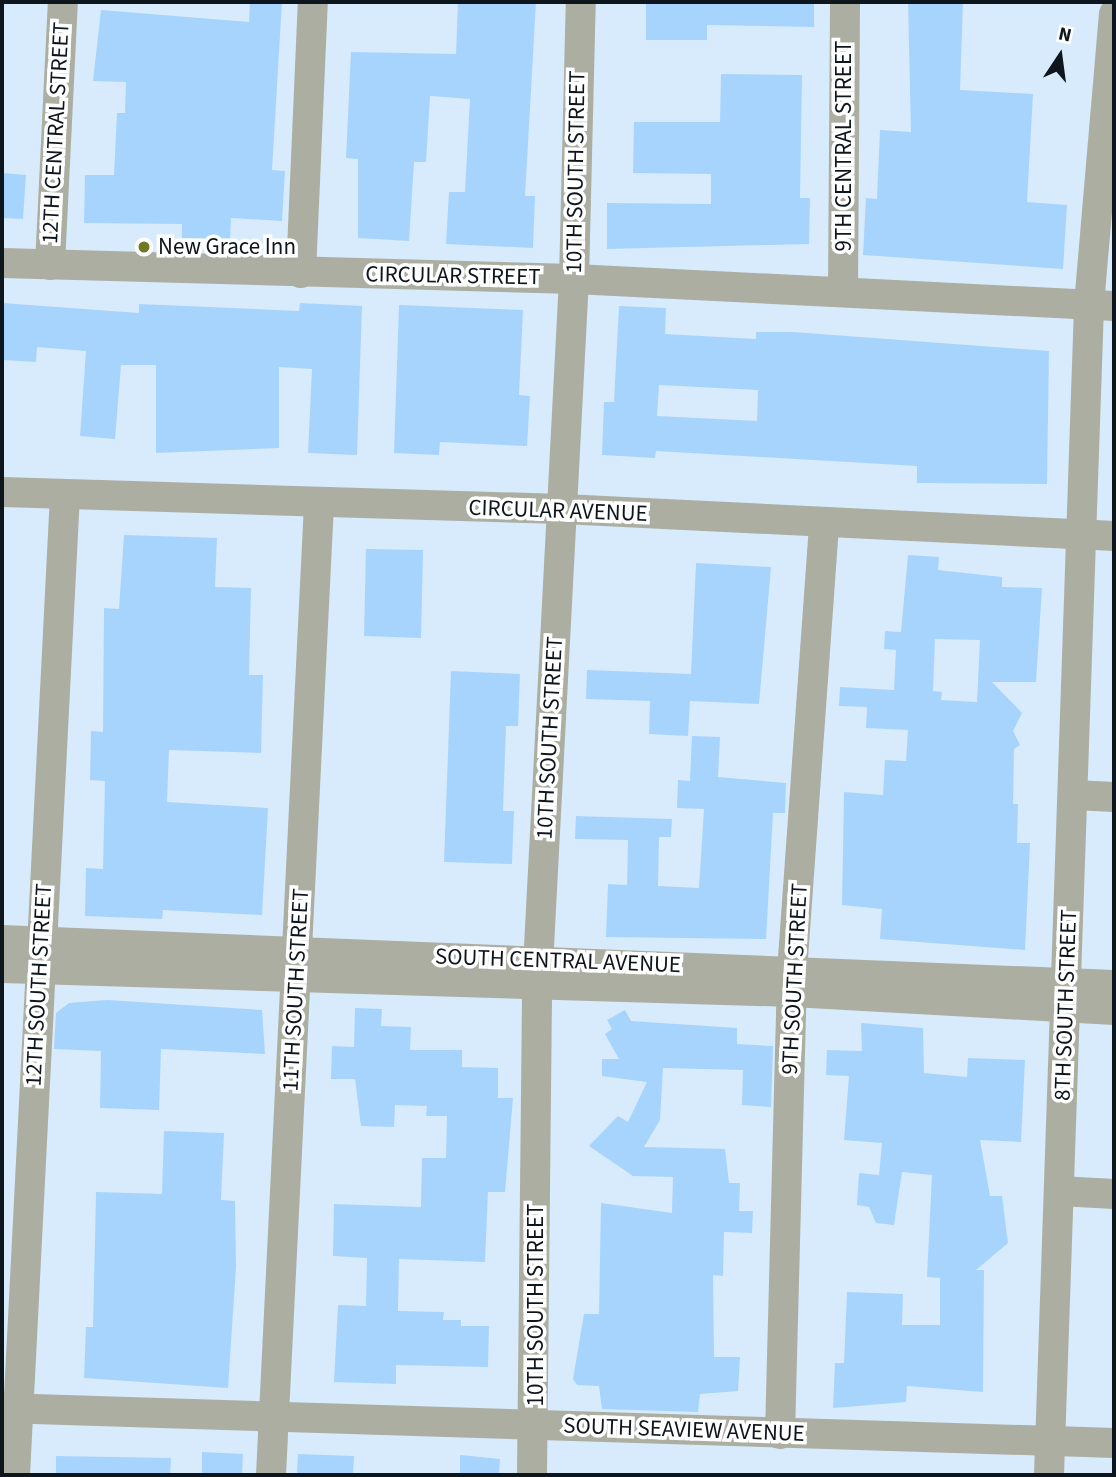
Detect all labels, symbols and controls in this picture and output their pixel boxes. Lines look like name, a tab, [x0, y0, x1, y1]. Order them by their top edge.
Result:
text: N	[1056, 20, 1074, 50]
street label: 12TH CENTRAL STREET	[36, 21, 76, 245]
north arrow	[1025, 21, 1095, 91]
street label: 9TH CENTRAL STREET	[830, 41, 858, 251]
street label: 10TH SOUTH STREET	[560, 70, 592, 274]
place label: New Grace Inn	[158, 233, 296, 261]
marker: New Grace Inn	[136, 239, 152, 255]
street label: CIRCULAR STREET	[365, 261, 541, 291]
street label: CIRCULAR AVENUE	[468, 494, 648, 528]
street label: 10TH SOUTH STREET	[531, 636, 569, 840]
street label: 12TH SOUTH STREET	[20, 883, 58, 1087]
street label: 9TH SOUTH STREET	[776, 883, 814, 1075]
street label: 11TH SOUTH STREET	[277, 888, 315, 1092]
street label: 8TH SOUTH STREET	[1049, 909, 1083, 1101]
street label: SOUTH CENTRAL AVENUE	[435, 943, 681, 979]
street label: 10TH SOUTH STREET	[522, 1204, 550, 1406]
street label: SOUTH SEAVIEW AVENUE	[563, 1412, 805, 1448]

